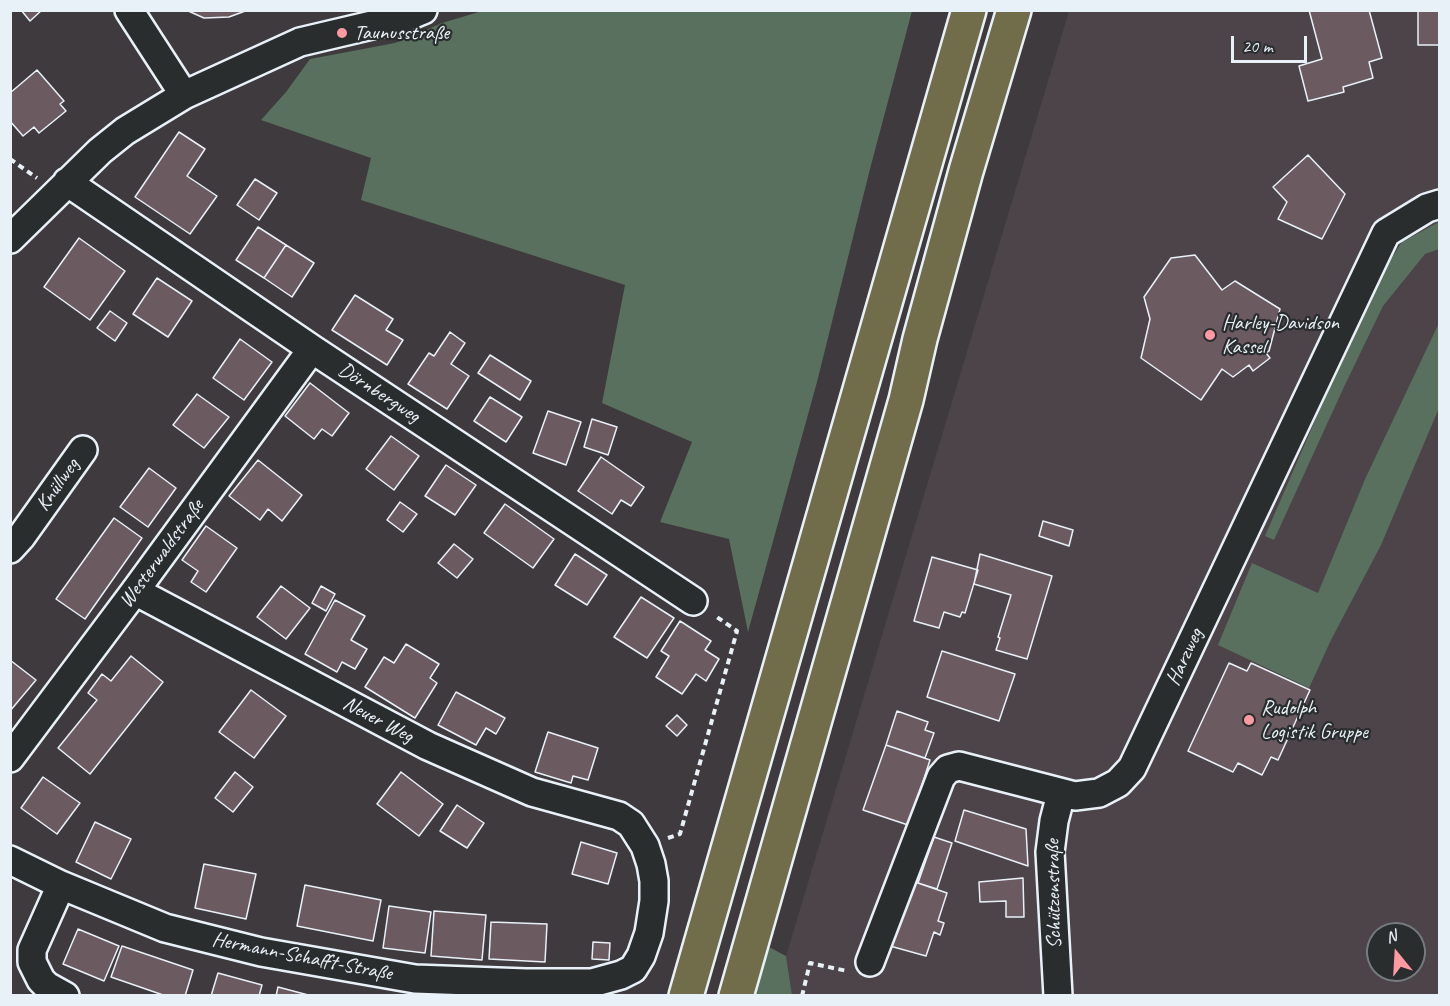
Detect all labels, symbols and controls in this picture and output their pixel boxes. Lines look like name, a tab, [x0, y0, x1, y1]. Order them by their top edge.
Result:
place label: Taunusstraße	[354, 20, 449, 46]
scale bar	[1234, 24, 1310, 62]
marker: Taunusstraße	[335, 26, 349, 40]
text: 20 m	[1242, 35, 1273, 57]
place label: Harley-Davidson Kassel	[1222, 310, 1339, 360]
marker: Harley-Davidson Kassel	[1203, 328, 1217, 342]
street label: Dörnbergweg	[333, 357, 425, 429]
street label: Knüllweg	[31, 454, 85, 516]
street label: Westerwaldstraße	[114, 495, 210, 613]
street label: Harzweg	[1161, 624, 1209, 690]
street label: Neuer Weg	[338, 691, 418, 749]
place label: Rudolph Logistik Gruppe	[1261, 695, 1368, 745]
marker: Rudolph Logistik Gruppe	[1242, 713, 1256, 727]
street label: Schützenstraße	[1040, 839, 1068, 949]
north arrow	[1366, 922, 1426, 982]
text: N	[1383, 926, 1399, 948]
street label: Hermann-Schafft-Straße	[210, 927, 394, 987]

